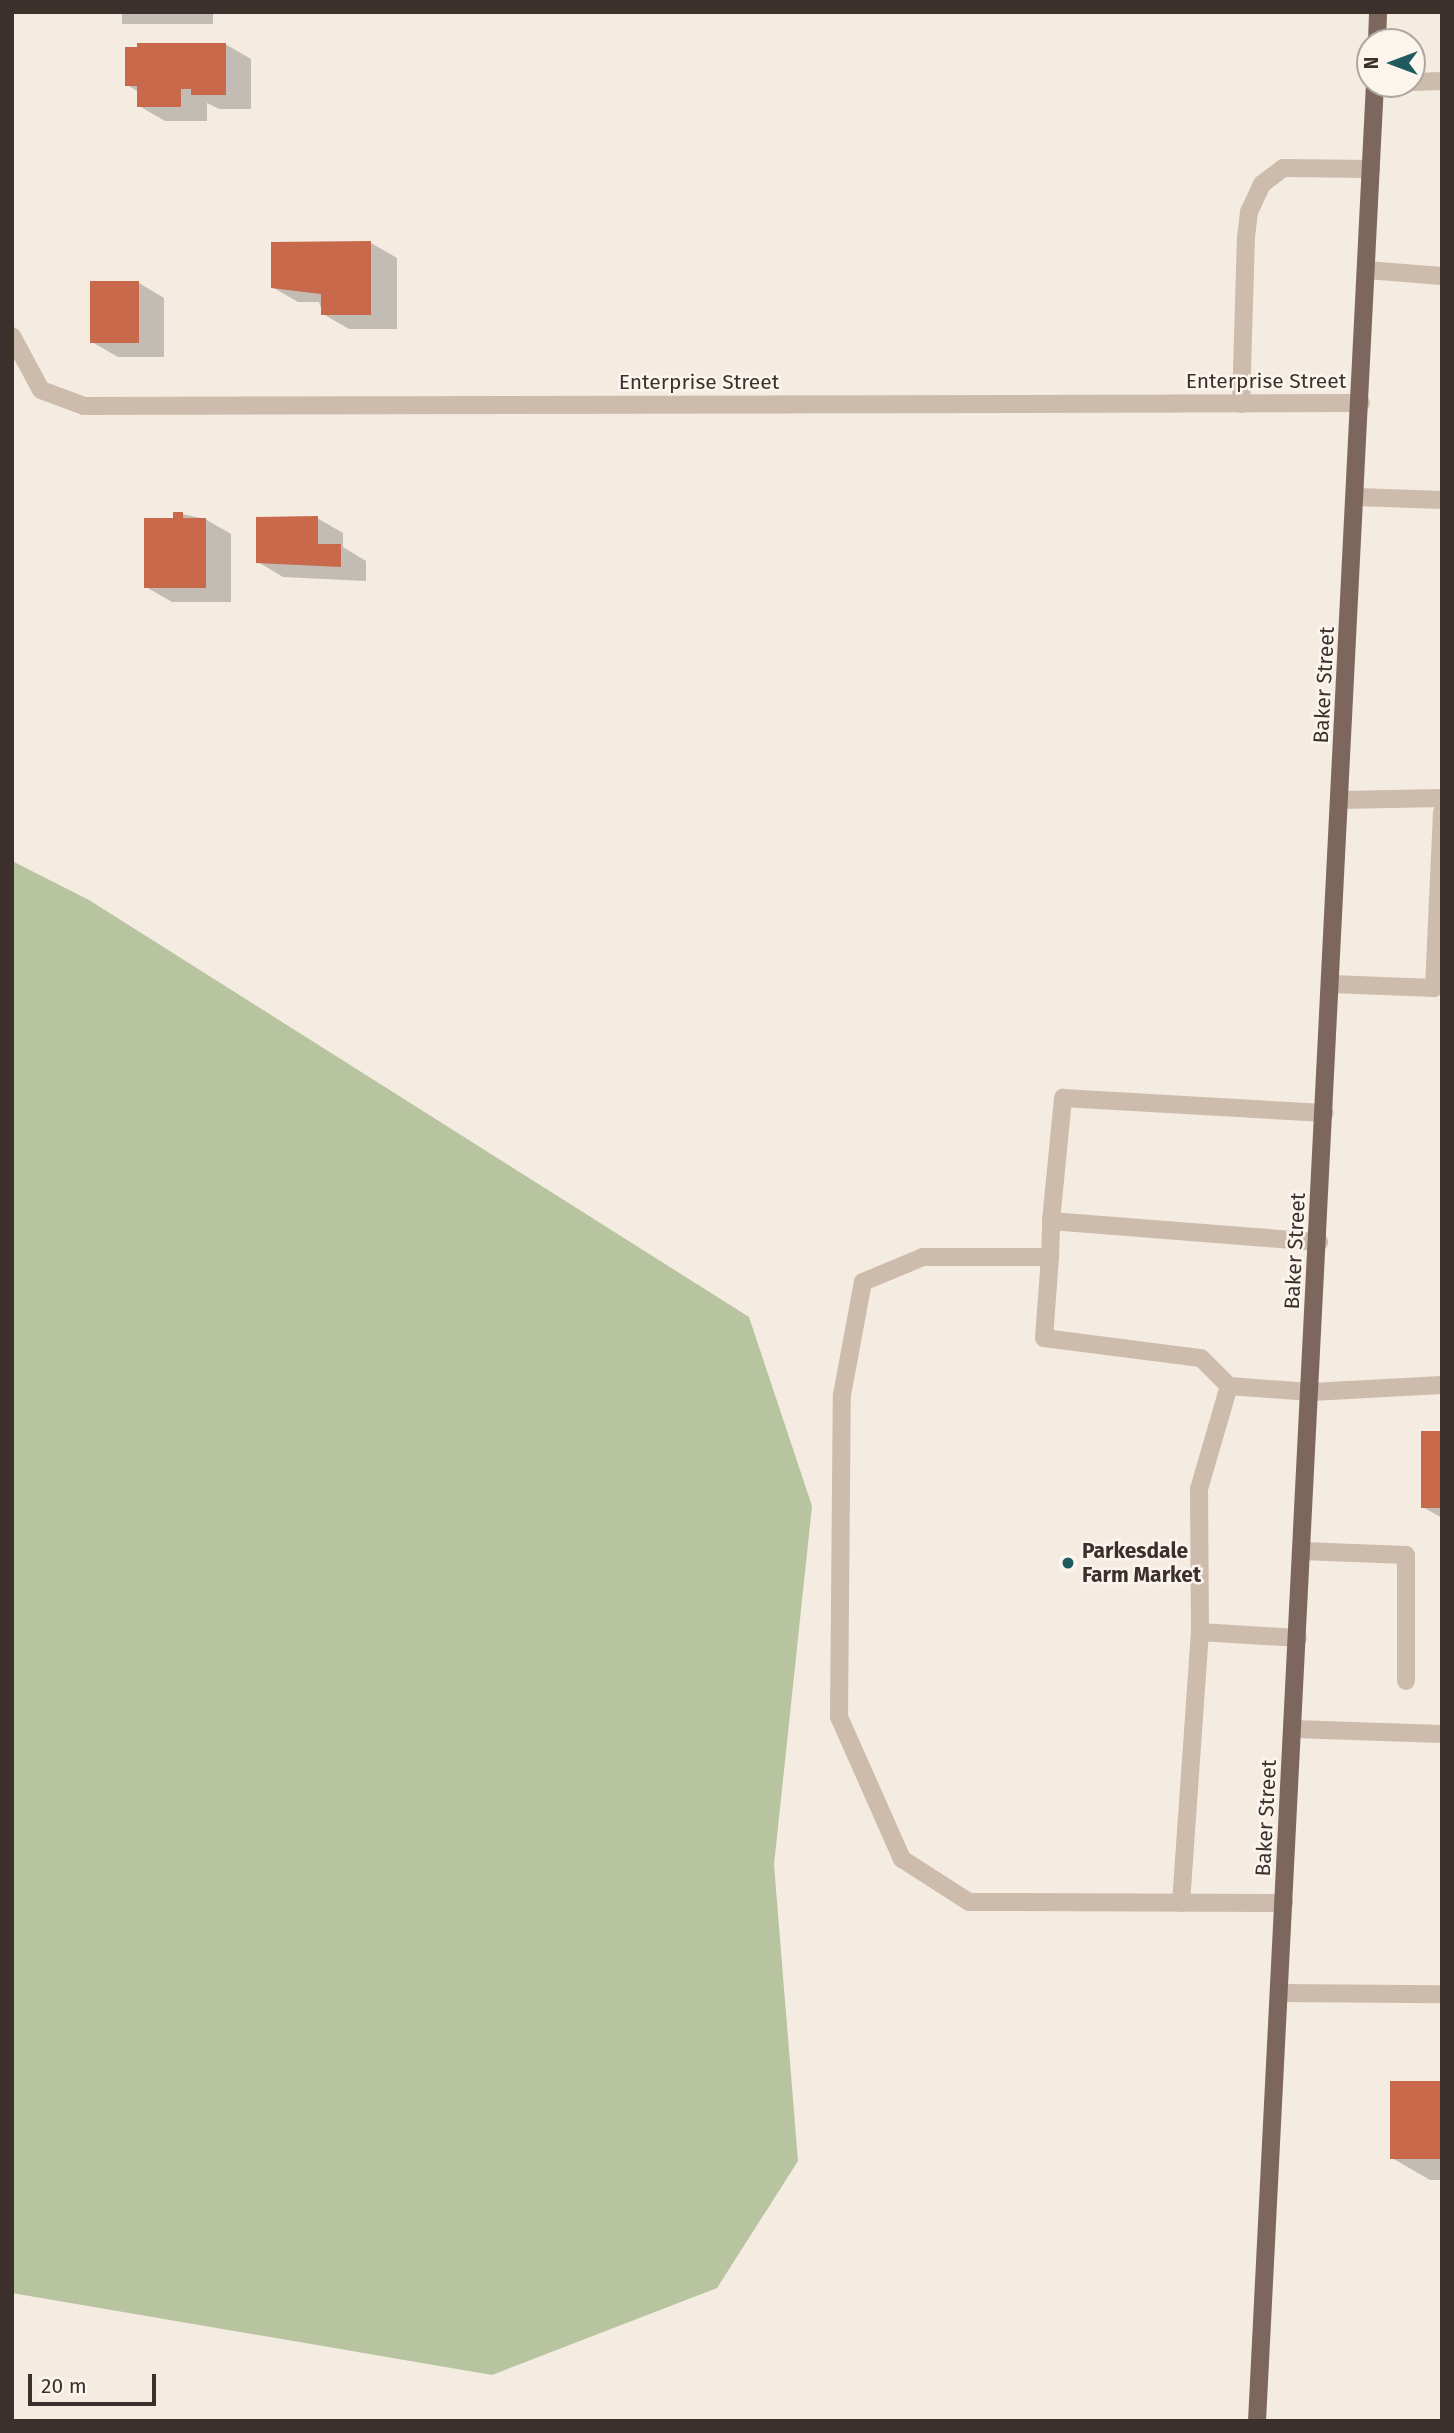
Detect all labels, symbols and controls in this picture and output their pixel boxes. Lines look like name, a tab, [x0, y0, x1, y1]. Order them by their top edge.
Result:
north arrow	[1356, 28, 1426, 98]
text: N	[1360, 57, 1383, 69]
street label: Enterprise Street	[1186, 368, 1346, 394]
street label: Enterprise Street	[619, 369, 779, 395]
street label: Baker Street	[1308, 626, 1340, 744]
street label: Baker Street	[1279, 1192, 1311, 1310]
place label: Parkesdale Farm Market	[1082, 1538, 1201, 1588]
marker: Parkesdale Farm Market	[1060, 1555, 1076, 1571]
street label: Baker Street	[1250, 1759, 1282, 1877]
scale bar	[32, 2360, 159, 2404]
text: 20 m	[41, 2373, 87, 2399]

